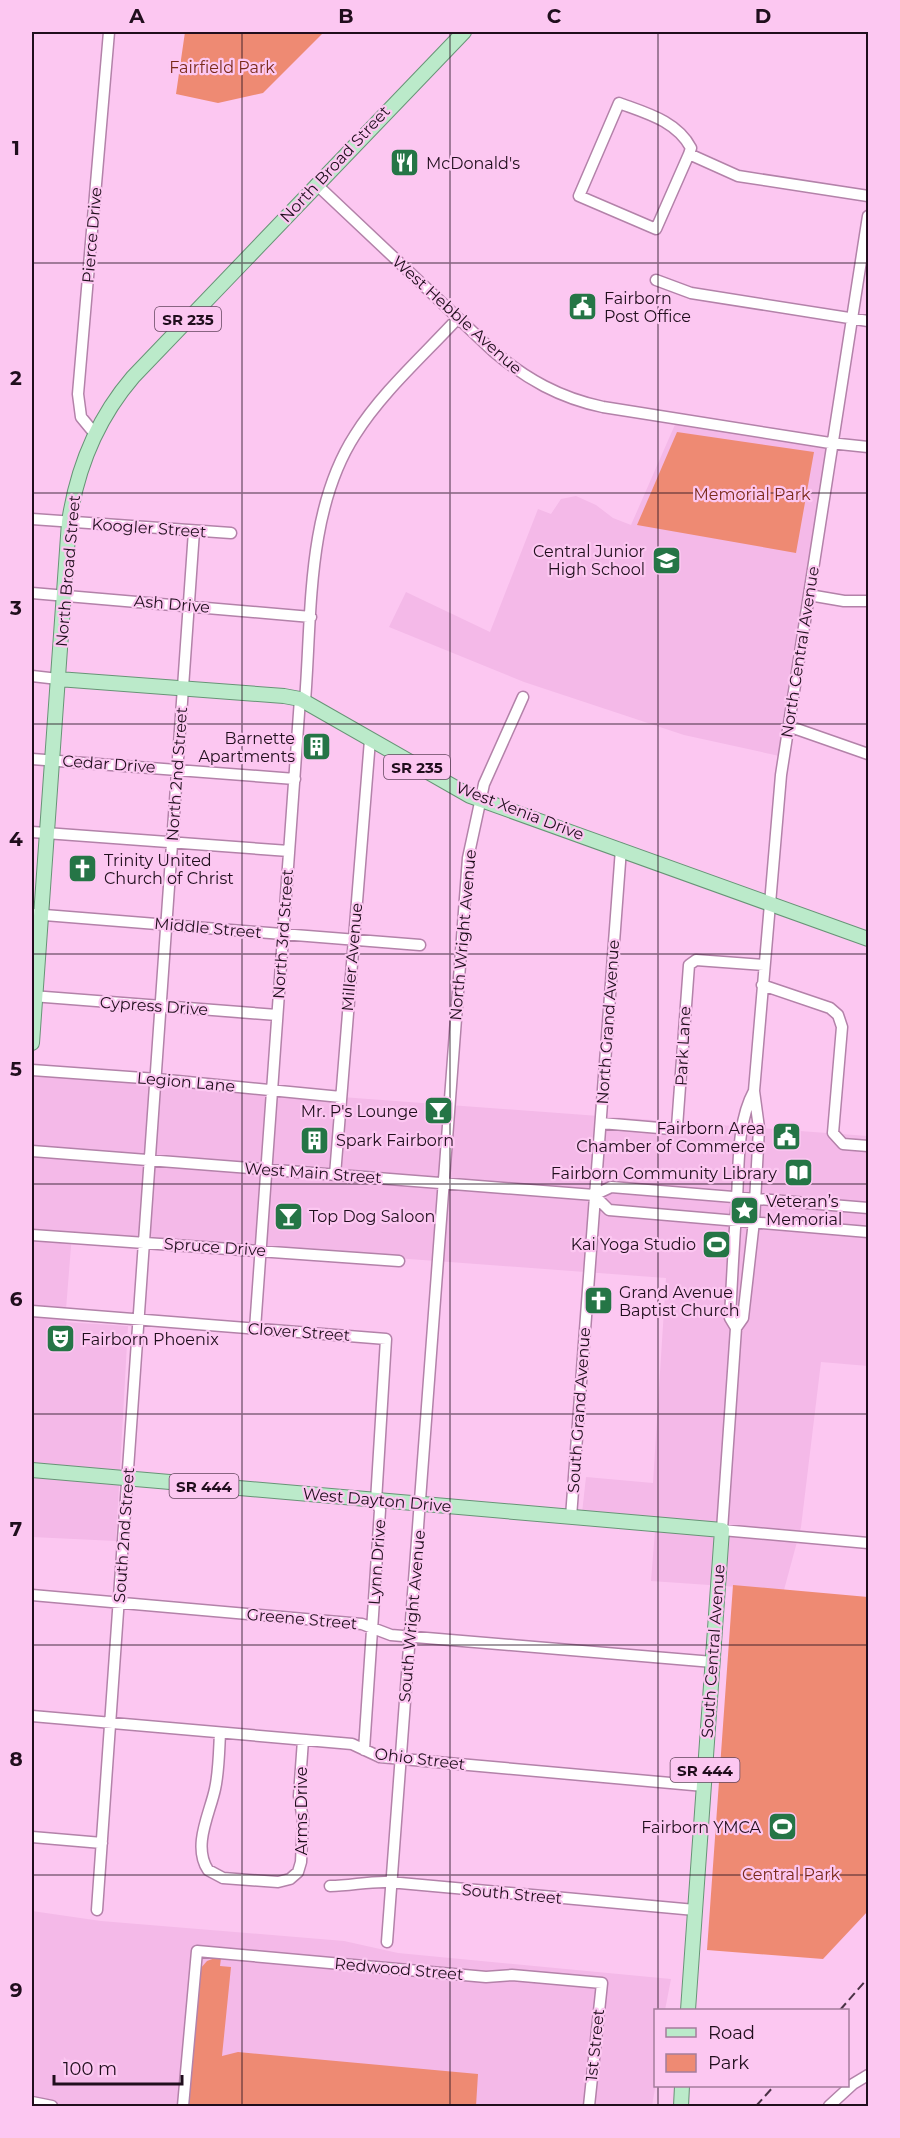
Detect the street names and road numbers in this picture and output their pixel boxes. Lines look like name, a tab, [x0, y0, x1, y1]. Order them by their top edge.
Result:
street label: North Broad Street	[276, 101, 394, 226]
street label: Pierce Drive	[78, 186, 106, 284]
street label: West Hebble Avenue	[388, 252, 526, 378]
road number: SR 235	[155, 307, 221, 331]
street label: North Broad Street	[52, 494, 84, 648]
street label: Koogler Street	[91, 515, 208, 542]
street label: North Central Avenue	[777, 565, 823, 739]
street label: Ash Drive	[133, 591, 211, 617]
street label: North 2nd Street	[163, 706, 191, 842]
street label: Cedar Drive	[62, 751, 156, 777]
road number: SR 235	[384, 755, 450, 779]
street label: West Xenia Drive	[453, 778, 587, 844]
street label: North Wright Avenue	[446, 849, 480, 1021]
street label: North 3rd Street	[269, 868, 297, 999]
street label: Miller Avenue	[338, 902, 366, 1012]
street label: Middle Street	[153, 914, 263, 942]
street label: North Grand Avenue	[593, 939, 623, 1105]
street label: Cypress Drive	[99, 993, 209, 1019]
street label: Park Lane	[671, 1006, 695, 1086]
street label: Legion Lane	[136, 1068, 236, 1096]
street label: West Main Street	[244, 1159, 383, 1187]
street label: Spruce Drive	[163, 1234, 267, 1260]
street label: Clover Street	[247, 1319, 351, 1345]
street label: South Grand Avenue	[564, 1327, 594, 1493]
street label: South 2nd Street	[110, 1466, 138, 1603]
road number: SR 444	[170, 1474, 238, 1498]
street label: West Dayton Drive	[302, 1484, 452, 1516]
street label: Lynn Drive	[365, 1519, 389, 1605]
street label: South Wright Avenue	[395, 1529, 429, 1703]
street label: South Central Avenue	[697, 1563, 729, 1739]
street label: Greene Street	[246, 1605, 359, 1633]
street label: Ohio Street	[374, 1744, 467, 1774]
road number: SR 444	[670, 1758, 740, 1782]
street label: Arms Drive	[292, 1767, 311, 1855]
street label: South Street	[461, 1880, 563, 1908]
street label: Redwood Street	[334, 1954, 465, 1984]
street label: 1st Street	[582, 2007, 608, 2082]

